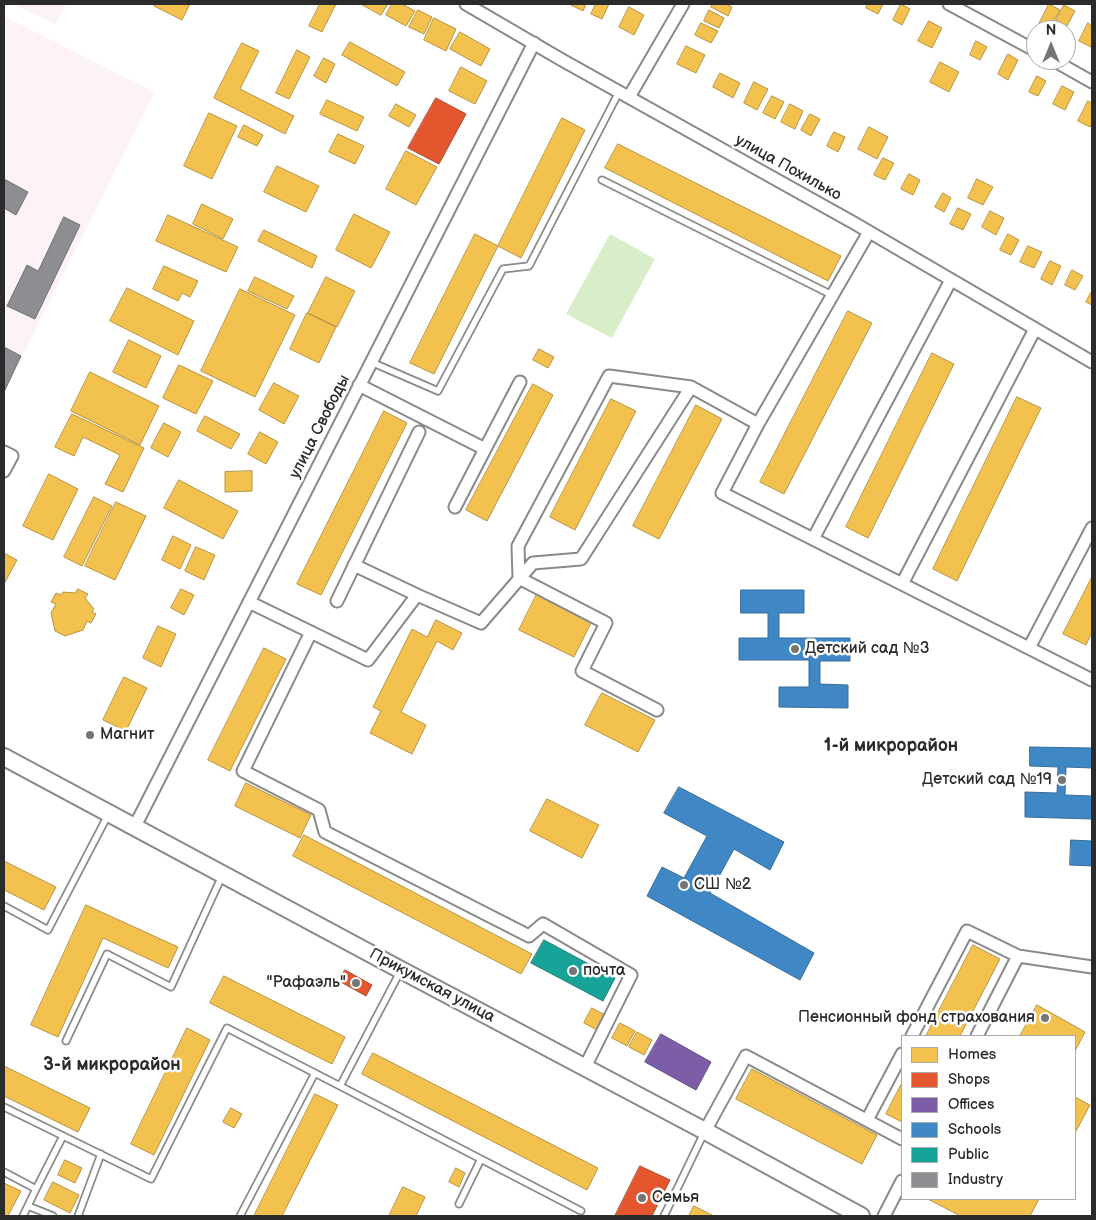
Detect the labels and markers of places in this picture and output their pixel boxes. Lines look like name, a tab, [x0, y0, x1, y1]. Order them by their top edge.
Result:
place label: Детский сад №3	[805, 639, 929, 659]
marker: Детский сад №3	[789, 643, 801, 655]
place label: Магнит	[100, 725, 155, 745]
marker: Магнит	[84, 729, 96, 741]
place label: Детский сад №19	[922, 770, 1052, 790]
marker: Детский сад №19	[1056, 774, 1068, 786]
place label: СШ №2	[694, 875, 751, 895]
marker: СШ №2	[678, 879, 690, 891]
place label: почта	[583, 961, 625, 981]
marker: почта	[567, 965, 579, 977]
place label: "Рафаэль"	[267, 973, 346, 993]
marker: "Рафаэль"	[350, 977, 362, 989]
place label: Пенсионный фонд страхования	[798, 1008, 1035, 1028]
marker: Пенсионный фонд страхования	[1039, 1012, 1051, 1024]
place label: Семья	[652, 1188, 699, 1208]
marker: Семья	[636, 1192, 648, 1204]

